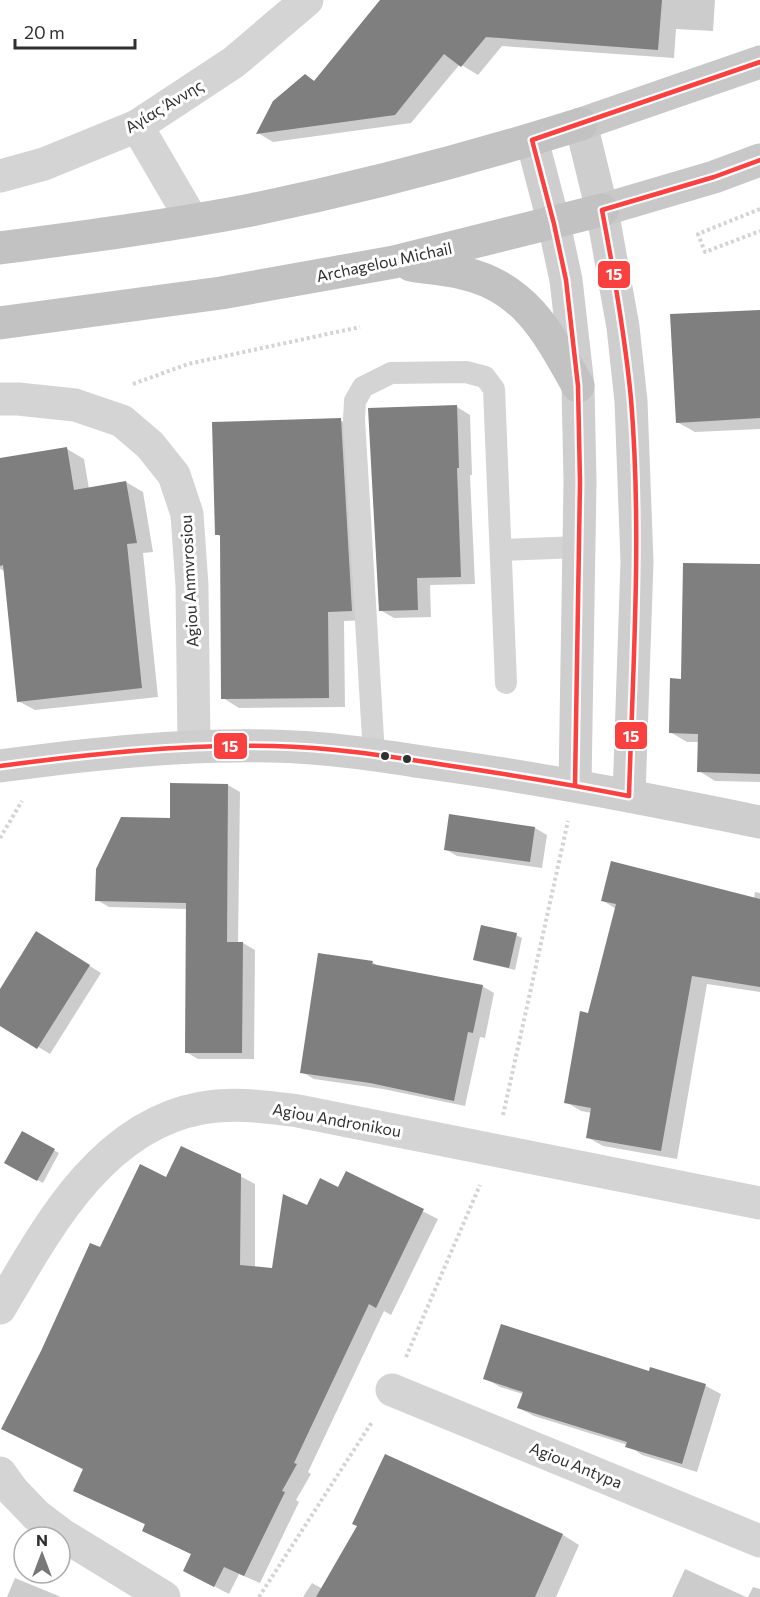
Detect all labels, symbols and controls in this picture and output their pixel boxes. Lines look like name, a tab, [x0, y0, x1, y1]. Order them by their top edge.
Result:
scale bar	[15, 12, 135, 50]
text: 20 m	[24, 21, 65, 43]
street label: Αγίας Άννης	[121, 75, 206, 136]
street label: Archagelou Michail	[314, 238, 453, 285]
line badge: 15	[597, 260, 631, 289]
text: 15	[606, 264, 622, 283]
street label: Agiou Anmvrosiou	[176, 514, 201, 648]
line badge: 15	[614, 721, 648, 750]
text: 15	[623, 726, 639, 745]
line badge: 15	[213, 732, 248, 760]
text: 15	[222, 736, 238, 755]
unlabelled marker	[379, 750, 391, 762]
unlabelled marker	[401, 753, 413, 765]
street label: Agiou Andronikou	[271, 1099, 403, 1140]
street label: Agiou Antypa	[527, 1437, 625, 1492]
north arrow	[12, 1525, 72, 1585]
text: N	[36, 1530, 48, 1549]

